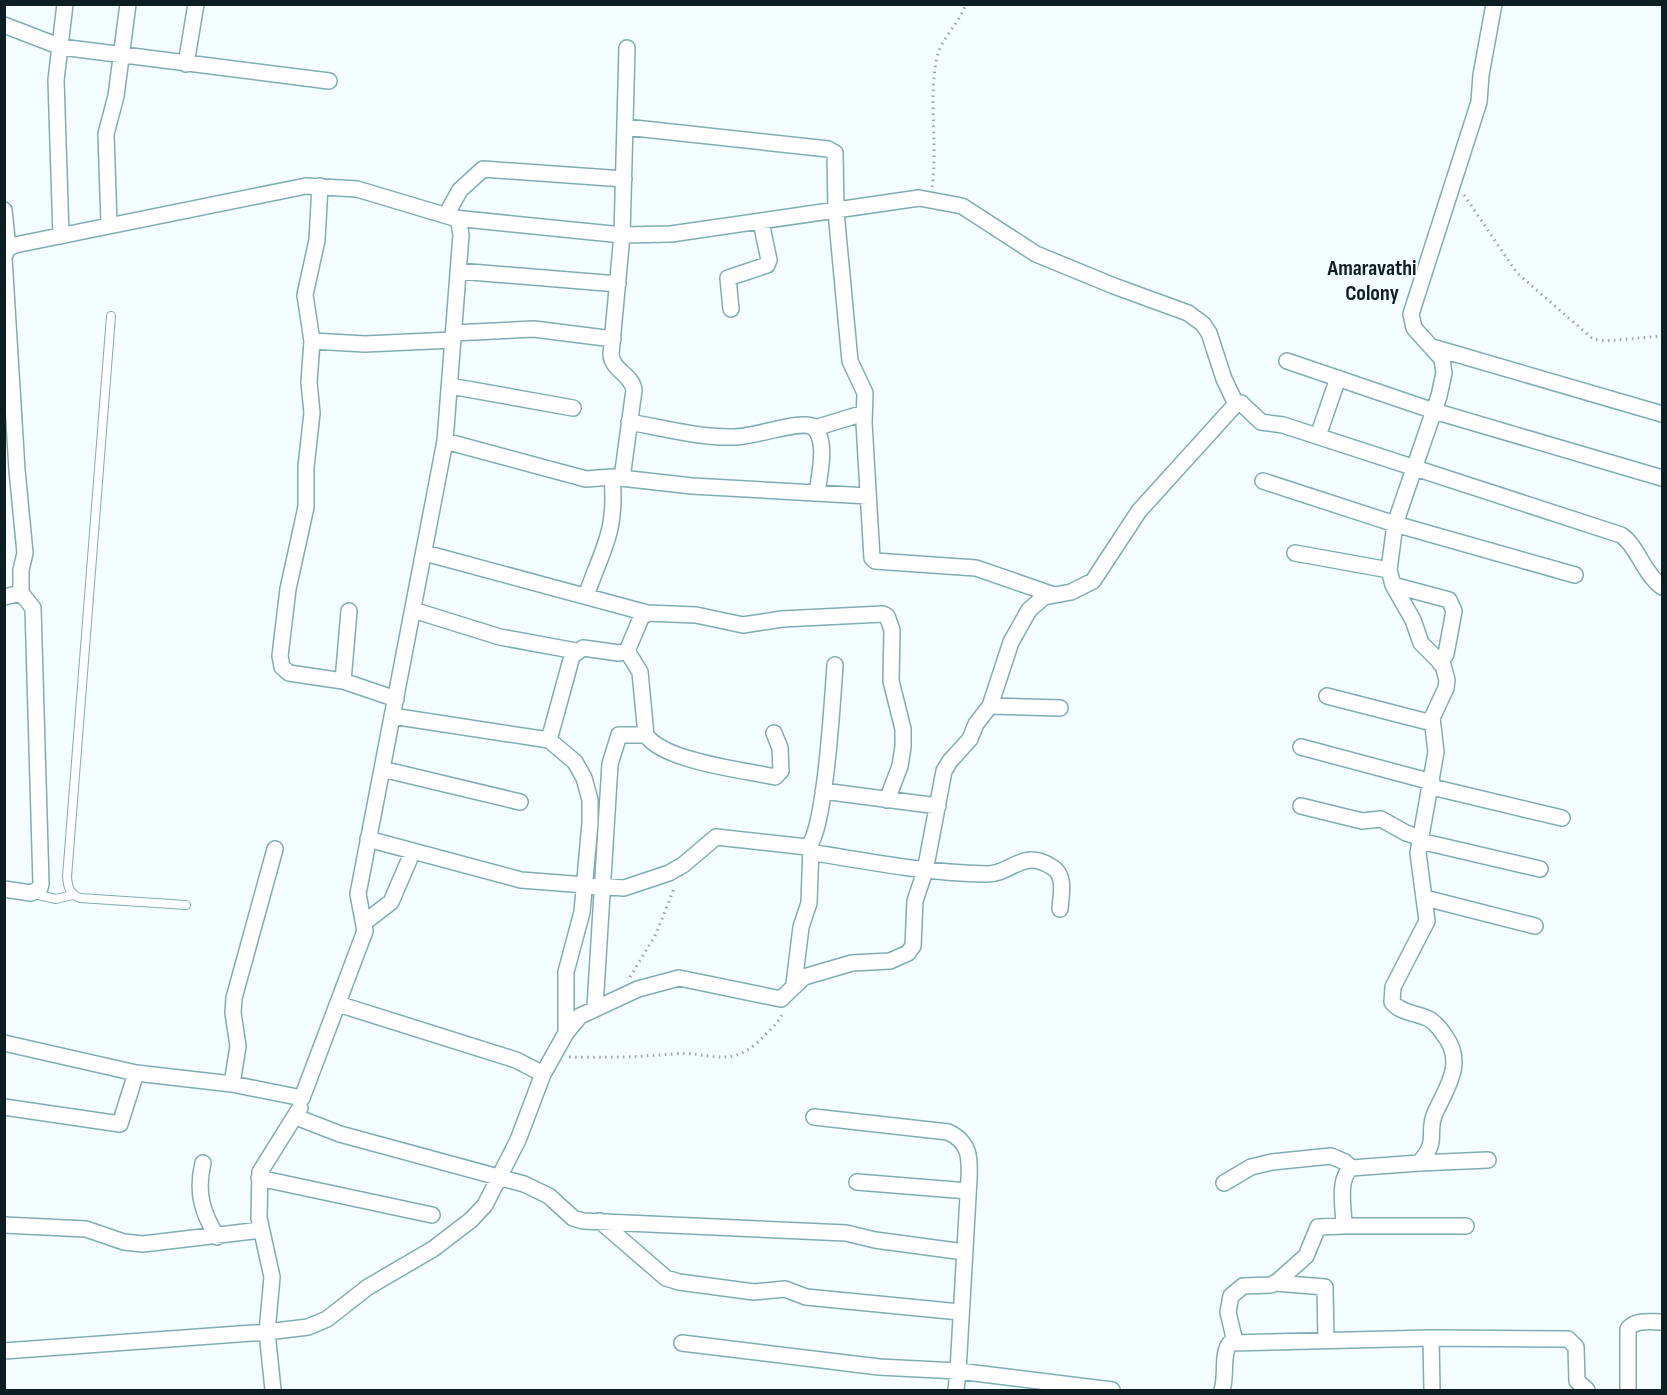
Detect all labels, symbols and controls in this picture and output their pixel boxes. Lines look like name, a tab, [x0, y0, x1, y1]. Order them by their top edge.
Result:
district label: Amaravathi Colony	[1326, 255, 1417, 307]

